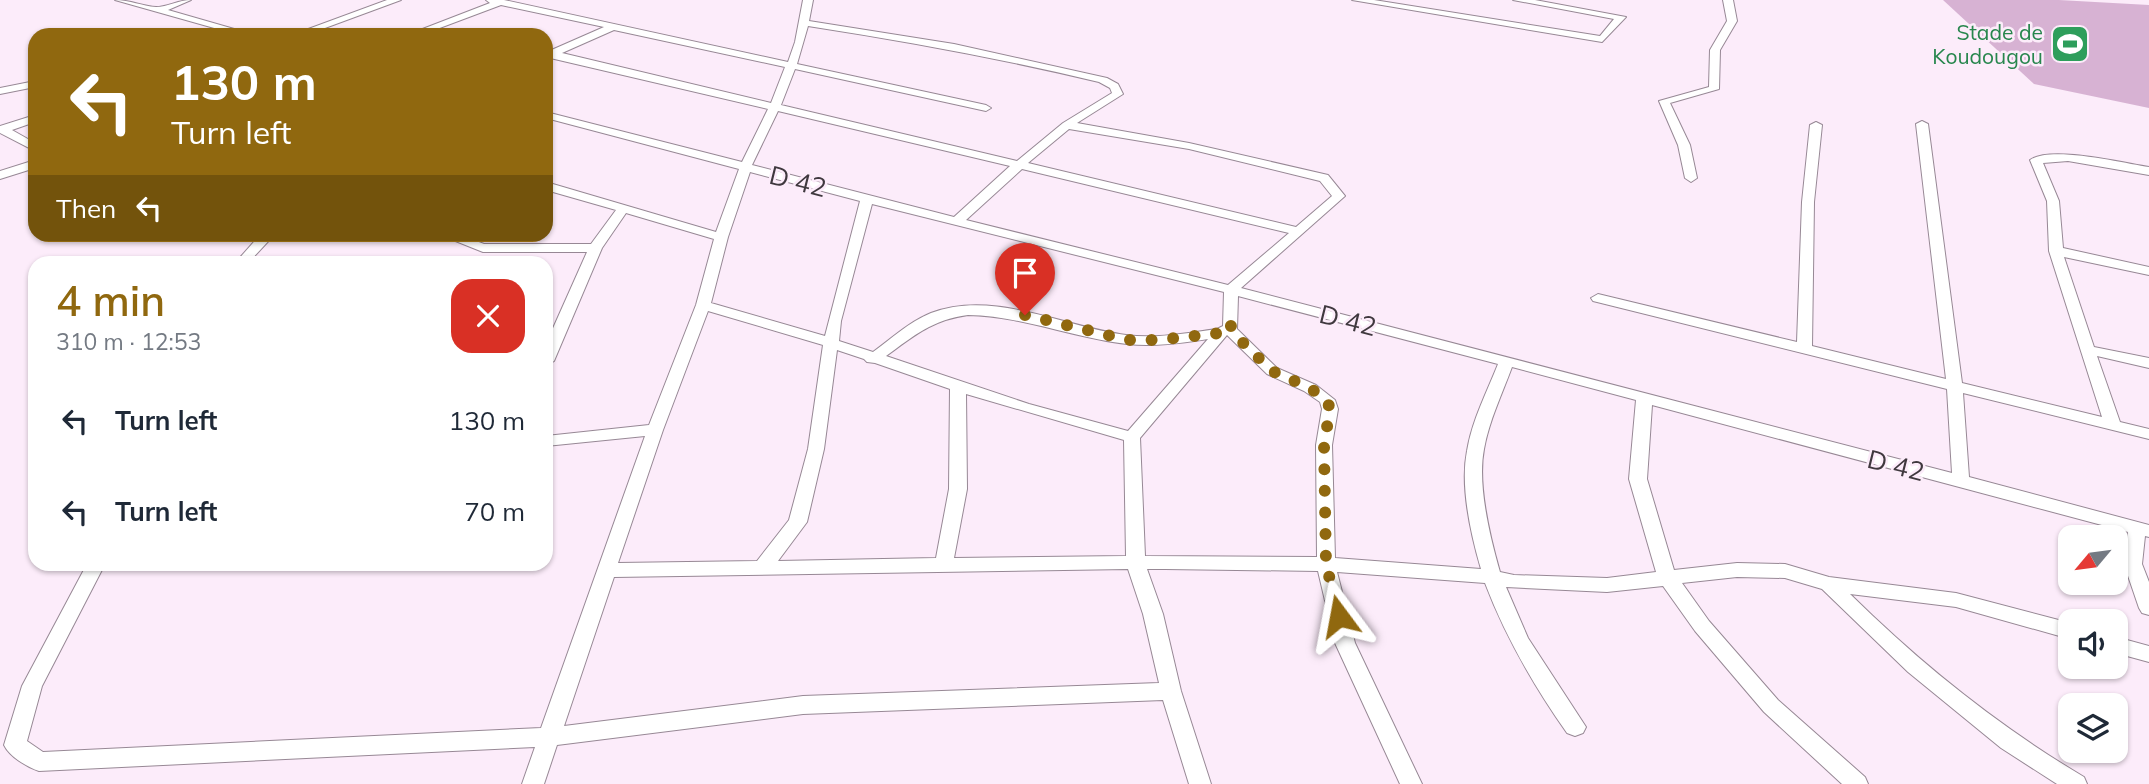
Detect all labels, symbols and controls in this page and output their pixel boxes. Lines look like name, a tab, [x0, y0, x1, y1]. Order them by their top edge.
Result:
place label: Stade de Koudougou	[1932, 19, 2043, 69]
sports icon: Stade de Koudougou	[2049, 23, 2091, 65]
text: 130 m	[171, 51, 317, 112]
icon: left	[56, 56, 147, 147]
text: Turn left	[171, 112, 291, 152]
street label: D 42	[766, 158, 830, 204]
icon: left	[130, 189, 168, 227]
text: Then	[56, 192, 116, 225]
pin	[995, 243, 1055, 315]
icon: arrive	[1006, 254, 1044, 292]
text: 4 min	[56, 274, 165, 327]
button: close	[451, 279, 525, 353]
street label: D 42	[1316, 297, 1380, 343]
text: 310 m · 12:53	[56, 327, 201, 356]
icon: left	[56, 402, 94, 440]
text: Turn left	[115, 404, 217, 437]
text: 130 m	[449, 404, 525, 437]
street label: D 42	[1864, 442, 1928, 488]
icon: left	[56, 493, 94, 531]
text: Turn left	[115, 495, 217, 528]
text: 70 m	[464, 495, 525, 528]
north arrow	[2058, 525, 2128, 595]
map controls	[2058, 525, 2128, 763]
position arrow	[1302, 579, 1376, 653]
button: sound	[2058, 609, 2128, 679]
button: layers	[2058, 693, 2128, 763]

